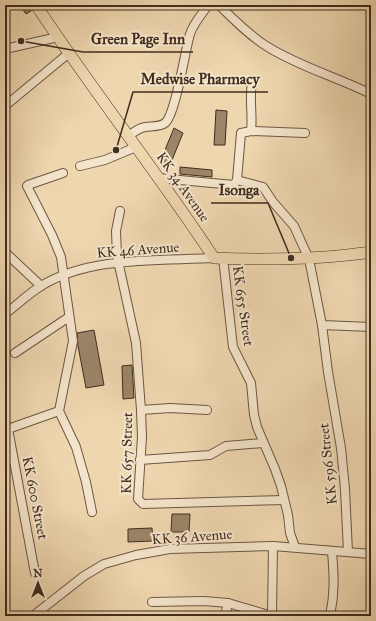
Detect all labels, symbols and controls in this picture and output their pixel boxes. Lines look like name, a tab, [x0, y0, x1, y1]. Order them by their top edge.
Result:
callout: Green Page Inn	[83, 25, 193, 52]
text: Green Page Inn	[91, 30, 186, 49]
callout: Medwise Pharmacy	[133, 65, 268, 92]
text: Medwise Pharmacy	[140, 70, 261, 89]
street label: KK 34 Avenue	[153, 149, 213, 225]
callout: Isonga	[211, 176, 268, 203]
text: Isonga	[219, 181, 260, 200]
street label: KK 46 Avenue	[96, 239, 180, 261]
street label: KK 655 Street	[229, 265, 257, 347]
street label: KK 657 Street	[118, 412, 136, 494]
street label: KK 596 Street	[315, 422, 341, 506]
street label: KK 600 Street	[19, 455, 51, 541]
street label: KK 36 Avenue	[151, 526, 233, 548]
north arrow	[18, 563, 58, 603]
text: N	[33, 567, 43, 580]

